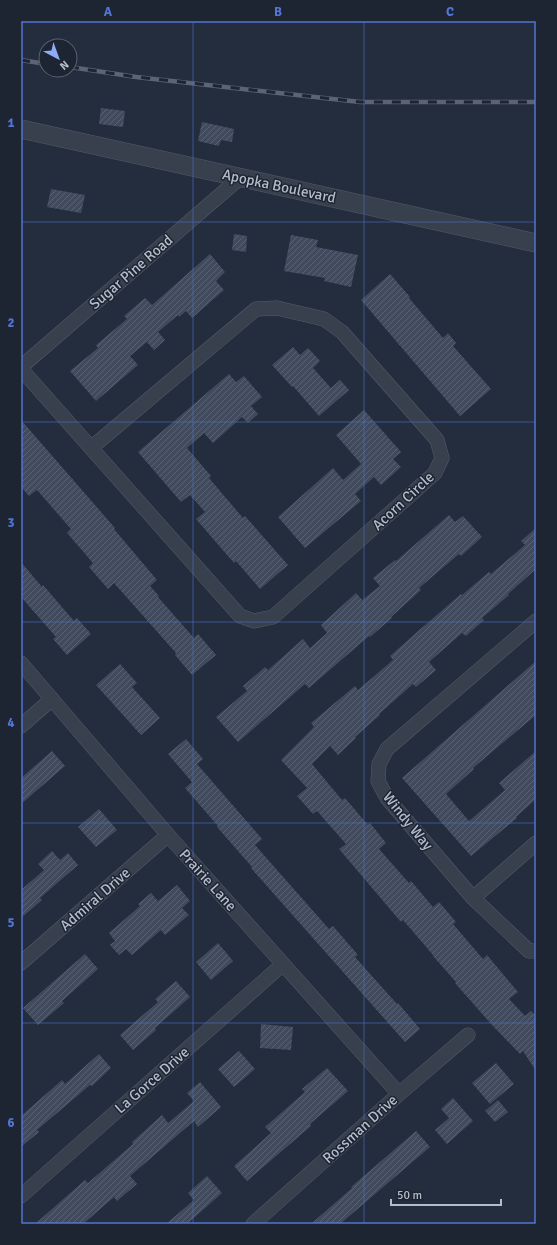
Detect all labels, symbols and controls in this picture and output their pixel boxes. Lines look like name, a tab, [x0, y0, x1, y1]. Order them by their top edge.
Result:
text: A	[104, 4, 113, 20]
text: B	[274, 4, 282, 20]
text: C	[446, 4, 454, 20]
north arrow	[38, 38, 78, 78]
text: N	[57, 58, 71, 73]
text: 1	[7, 115, 15, 131]
street label: Apopka Boulevard	[221, 165, 338, 207]
street label: Sugar Pine Road	[86, 231, 176, 313]
text: 2	[7, 315, 15, 331]
street label: Acorn Circle	[368, 468, 438, 534]
text: 3	[7, 515, 15, 531]
text: 4	[7, 715, 15, 731]
street label: Windy Way	[379, 788, 437, 854]
street label: Prairie Lane	[176, 845, 240, 915]
street label: Admiral Drive	[56, 864, 134, 934]
text: 5	[7, 915, 15, 931]
street label: La Gorce Drive	[111, 1043, 193, 1117]
street label: Rossman Drive	[319, 1091, 401, 1167]
text: 6	[7, 1115, 15, 1131]
scale bar	[391, 1181, 501, 1207]
text: 50 m	[397, 1188, 422, 1203]

